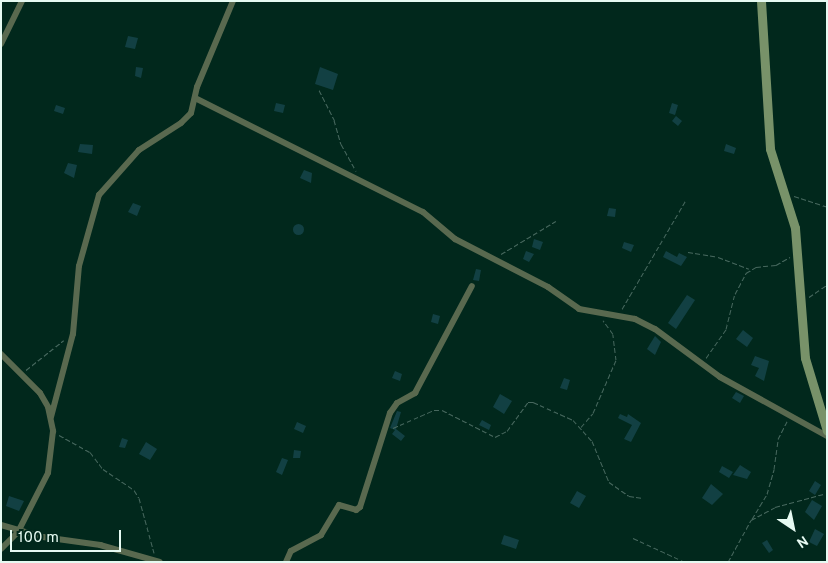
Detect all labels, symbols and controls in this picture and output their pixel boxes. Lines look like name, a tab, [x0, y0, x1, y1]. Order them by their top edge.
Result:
north arrow	[768, 503, 818, 553]
scale bar	[12, 520, 124, 552]
text: 100 m	[18, 529, 59, 548]
text: N	[793, 531, 811, 551]

